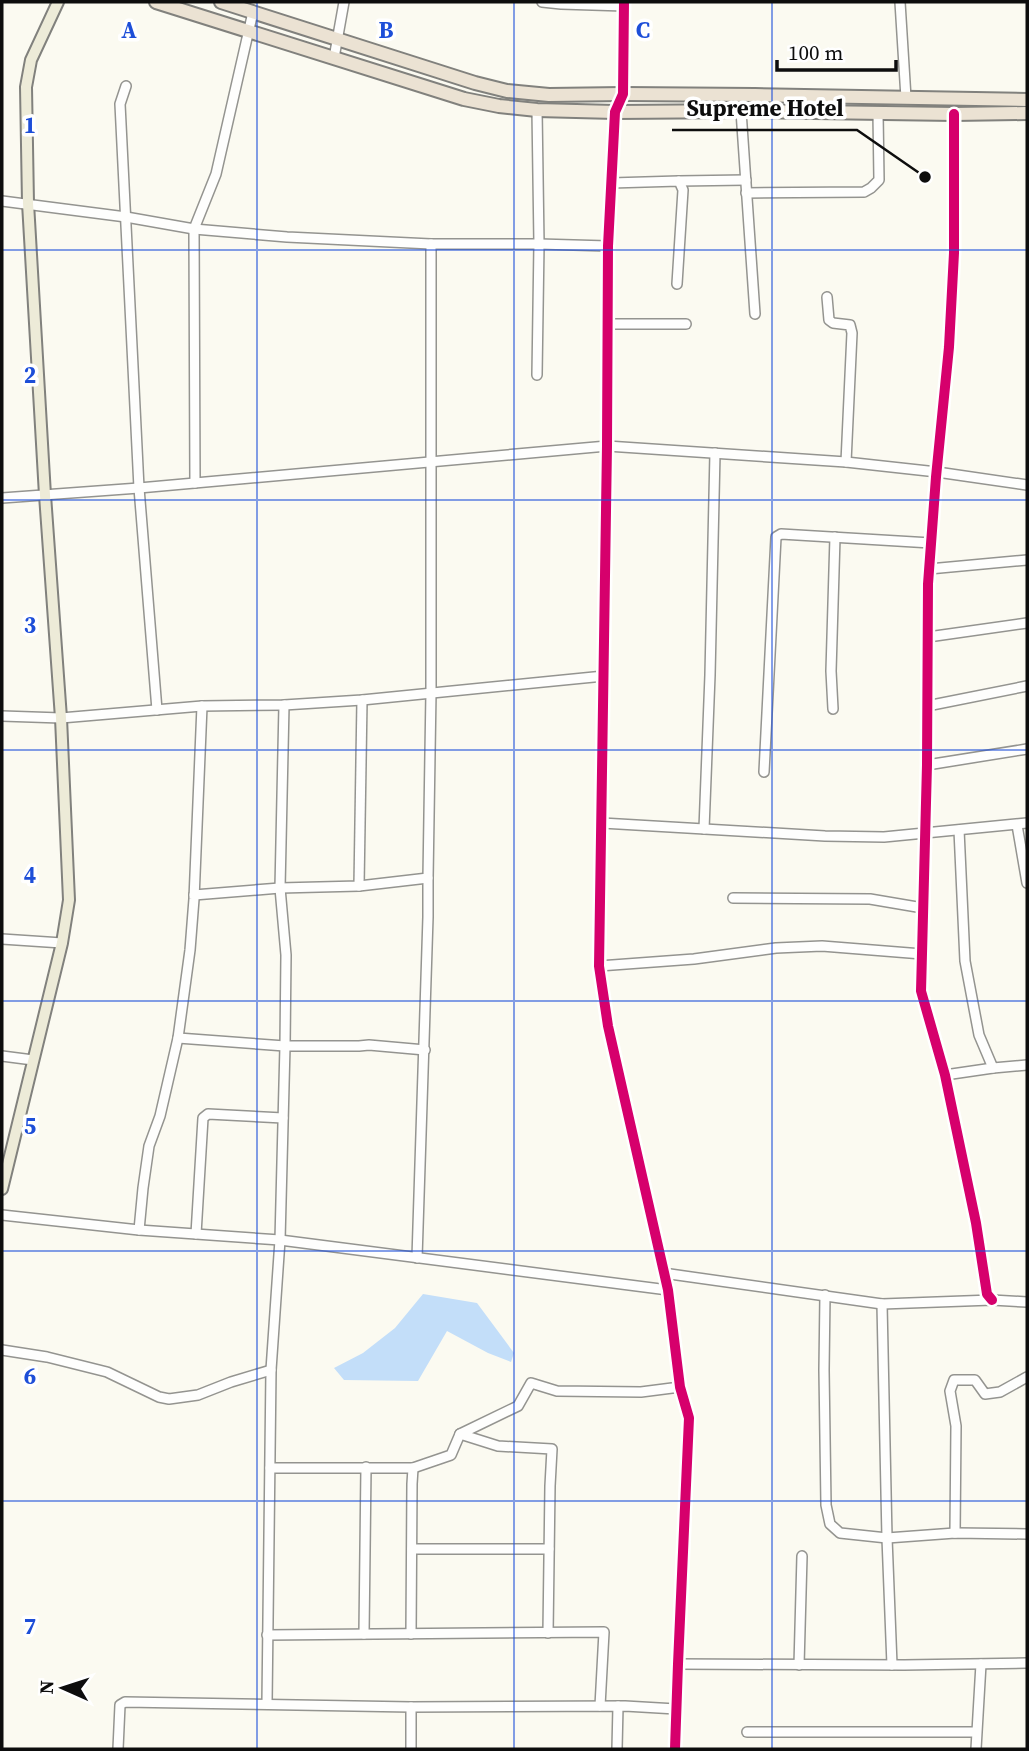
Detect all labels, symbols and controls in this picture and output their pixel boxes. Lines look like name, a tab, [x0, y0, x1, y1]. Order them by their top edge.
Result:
text: A	[121, 14, 137, 46]
text: B	[379, 14, 394, 46]
text: C	[636, 14, 650, 46]
scale bar	[777, 28, 896, 72]
text: 100 m	[788, 38, 843, 67]
callout: Supreme Hotel	[672, 86, 857, 130]
text: Supreme Hotel	[686, 92, 844, 124]
text: 1	[24, 109, 36, 141]
text: 2	[24, 359, 36, 391]
text: 3	[24, 609, 36, 641]
text: 4	[24, 859, 36, 891]
text: 5	[24, 1110, 36, 1142]
text: 6	[24, 1360, 36, 1392]
text: 7	[24, 1610, 36, 1642]
north arrow	[28, 1653, 98, 1723]
text: N	[33, 1679, 59, 1695]

